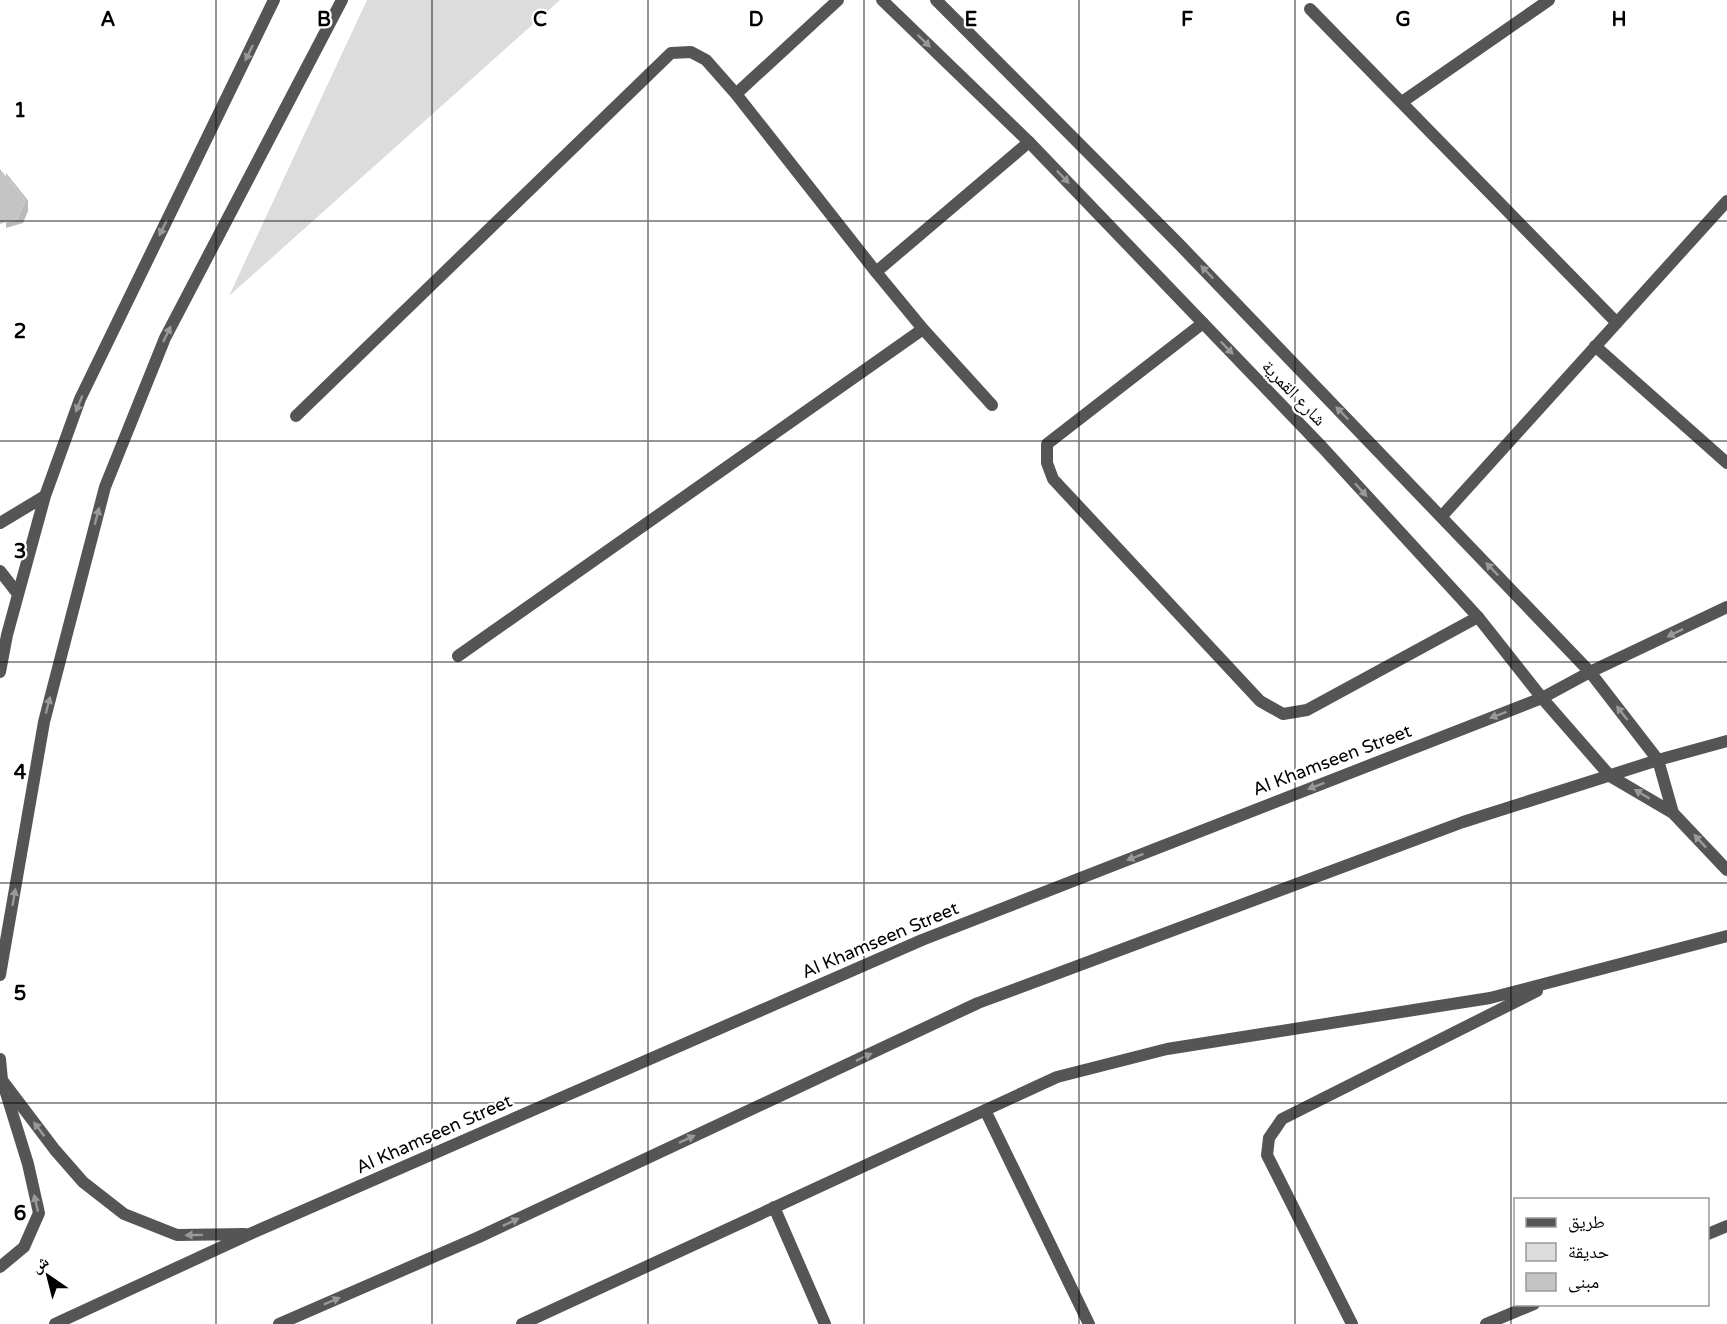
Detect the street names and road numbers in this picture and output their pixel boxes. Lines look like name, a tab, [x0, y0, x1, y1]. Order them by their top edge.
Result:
street label: شارع القمرية	[1257, 356, 1331, 430]
street label: Al Khamseen Street	[1250, 720, 1415, 800]
street label: Al Khamseen Street	[798, 897, 962, 983]
street label: Al Khamseen Street	[353, 1090, 515, 1178]

